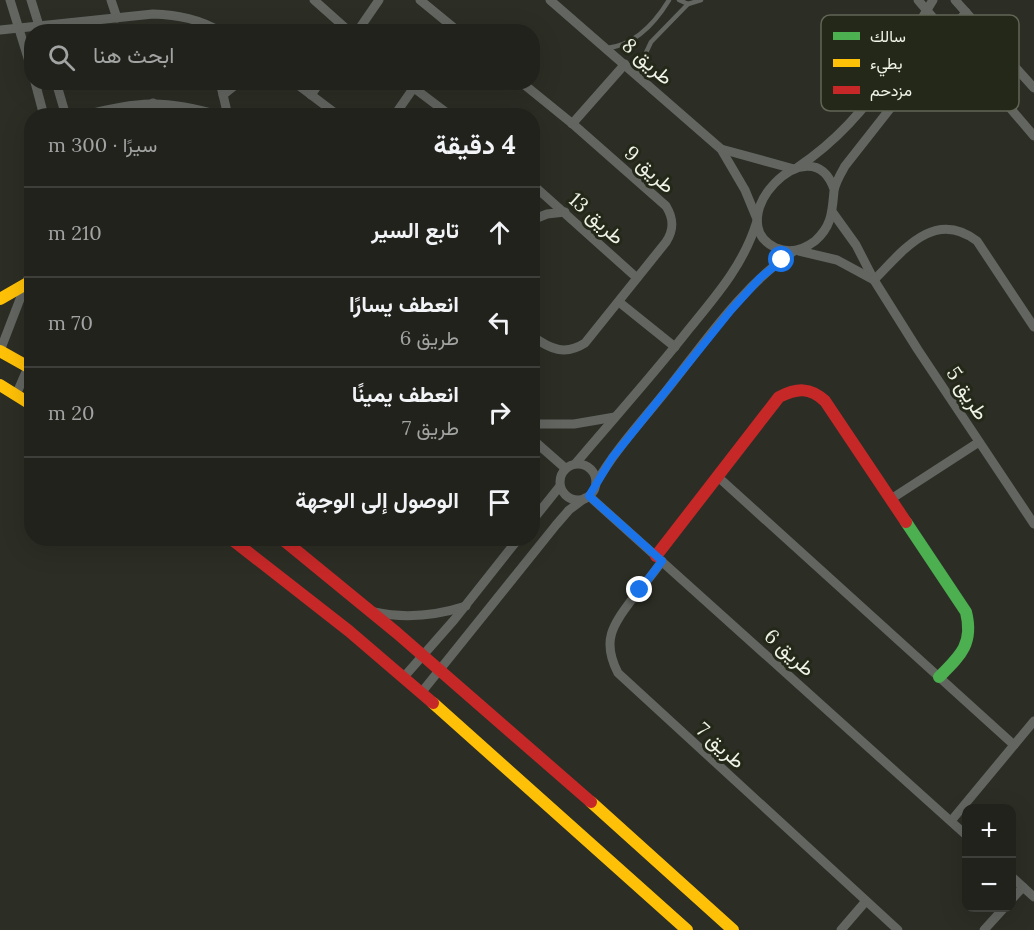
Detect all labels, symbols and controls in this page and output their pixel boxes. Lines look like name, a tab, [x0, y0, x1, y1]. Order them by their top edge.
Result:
legend	[821, 15, 1019, 111]
search box	[24, 24, 540, 90]
text: سالك	[870, 26, 906, 46]
street label: طريق 8	[617, 32, 678, 91]
icon: search	[45, 41, 78, 74]
text: ابحث هنا	[93, 41, 174, 69]
text: بطيء	[870, 53, 902, 77]
text: مزدحم	[870, 80, 912, 101]
text: 4 دقيقة	[434, 128, 516, 161]
text: سيرًا · 300 m	[48, 132, 157, 157]
street label: طريق 9	[619, 140, 680, 199]
street label: طريق 13	[563, 187, 630, 250]
text: تابع السير	[371, 216, 459, 244]
icon: ahead	[483, 216, 516, 249]
text: 210 m	[48, 220, 102, 245]
route start	[768, 246, 794, 272]
text: انعطف يسارًا	[349, 290, 459, 318]
icon: left	[483, 306, 516, 339]
text: 70 m	[48, 310, 93, 335]
text: طريق 6	[400, 325, 459, 350]
street label: طريق 5	[941, 362, 994, 425]
text: انعطف يمينًا	[352, 380, 459, 408]
icon: right	[483, 396, 516, 429]
text: 20 m	[48, 400, 94, 425]
text: طريق 7	[402, 415, 459, 440]
text: الوصول إلى الوجهة	[295, 486, 459, 514]
icon: arrive	[483, 486, 516, 519]
route end	[626, 576, 652, 602]
street label: طريق 6	[759, 623, 820, 682]
street label: طريق 7	[691, 717, 751, 774]
map controls	[962, 804, 1016, 912]
button: +	[962, 804, 1016, 858]
button: −	[962, 858, 1016, 912]

